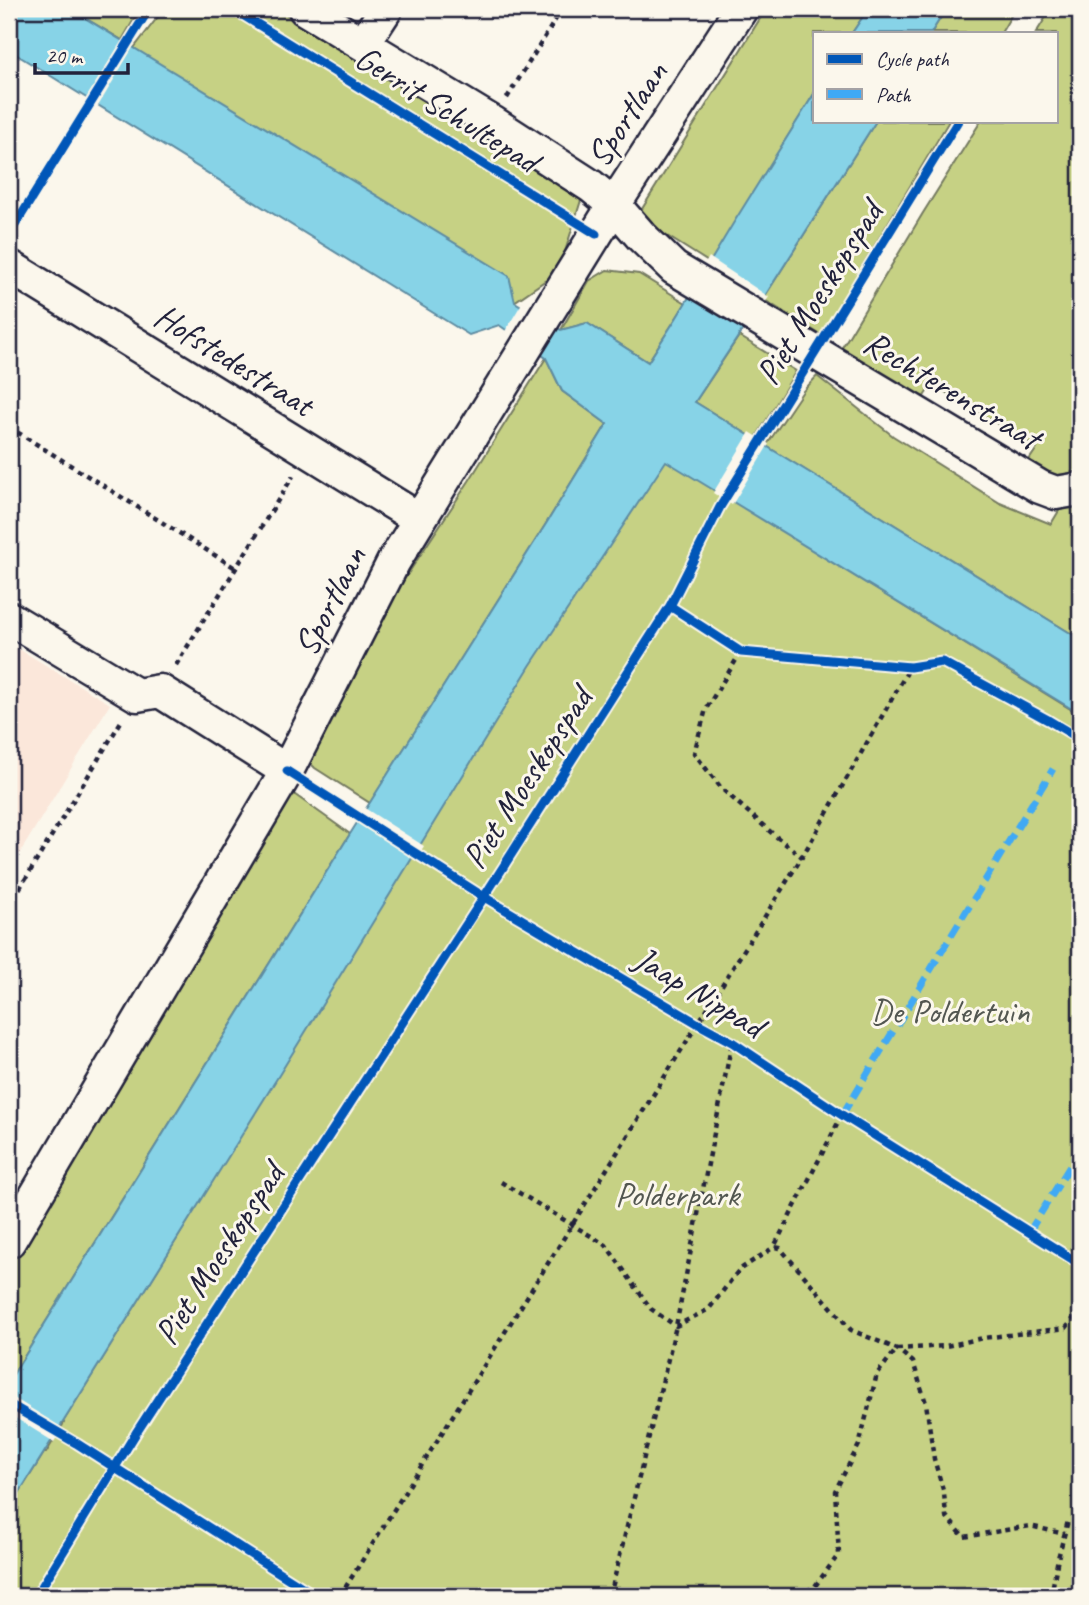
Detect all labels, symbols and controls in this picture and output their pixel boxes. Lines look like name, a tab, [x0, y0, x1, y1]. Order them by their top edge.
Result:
scale bar	[35, 32, 128, 76]
legend	[813, 32, 1058, 122]
street label: Gerrit Schultepad	[347, 35, 551, 186]
text: 20 m	[46, 43, 84, 69]
text: Cycle path	[876, 46, 949, 72]
street label: Sportlaan	[576, 53, 678, 175]
text: Path	[876, 82, 912, 108]
street label: Piet Moeskopspad	[745, 189, 896, 393]
street label: Hofstedestraat	[146, 293, 325, 428]
street label: Rechterenstraat	[856, 320, 1052, 463]
street label: Sportlaan	[283, 539, 377, 663]
street label: Piet Moeskopspad	[452, 675, 605, 877]
street label: Jaap Nippad	[624, 935, 776, 1051]
park label: De Poldertuin	[870, 989, 1030, 1034]
street label: Piet Moeskopspad	[144, 1151, 297, 1353]
park label: Polderpark	[615, 1172, 741, 1217]

